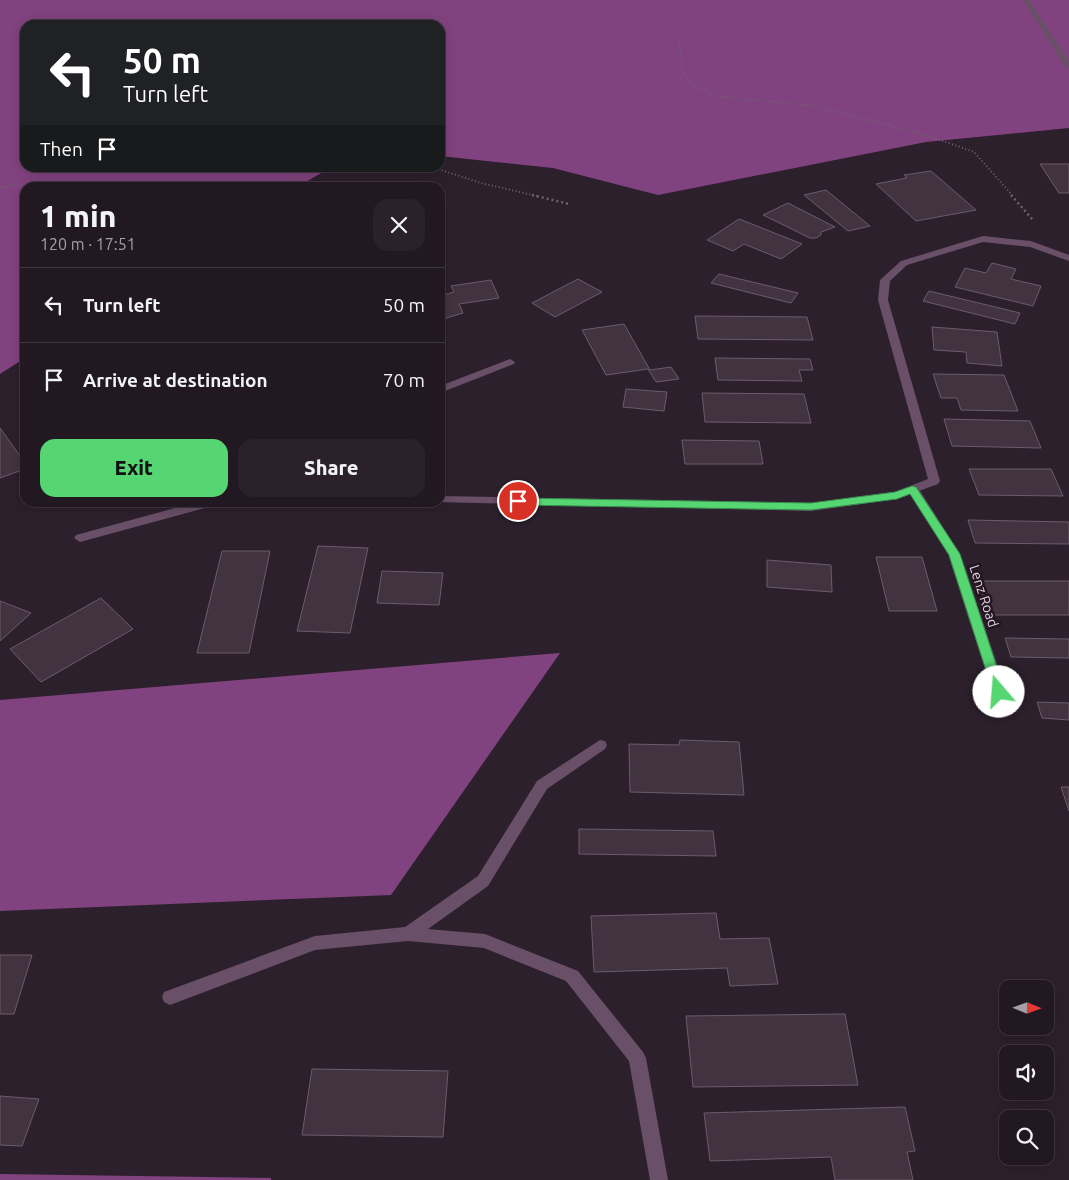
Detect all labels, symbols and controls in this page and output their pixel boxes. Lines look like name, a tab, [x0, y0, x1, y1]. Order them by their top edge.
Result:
icon: left	[40, 40, 105, 105]
text: 50 m	[123, 40, 201, 80]
text: Turn left	[123, 81, 208, 106]
icon: arrive	[93, 135, 121, 163]
text: Then	[40, 138, 83, 160]
text: 1 min	[40, 199, 116, 233]
button: close	[373, 199, 425, 251]
text: 120 m · 17:51	[40, 235, 136, 253]
icon: left	[40, 291, 68, 319]
text: Turn left	[83, 294, 161, 316]
text: 50 m	[383, 294, 425, 316]
icon: arrive	[40, 366, 68, 394]
text: Arrive at destination	[83, 369, 268, 391]
text: 70 m	[383, 369, 425, 391]
button: Exit	[40, 439, 228, 497]
button: Share	[238, 439, 425, 497]
pin	[497, 480, 539, 522]
icon: arrive	[504, 487, 532, 515]
street label: Lenz Road	[966, 563, 1002, 629]
position arrow	[972, 665, 1024, 717]
north arrow	[999, 980, 1054, 1035]
map controls	[999, 980, 1054, 1165]
button: sound	[999, 1045, 1054, 1100]
button: search	[999, 1110, 1054, 1165]

